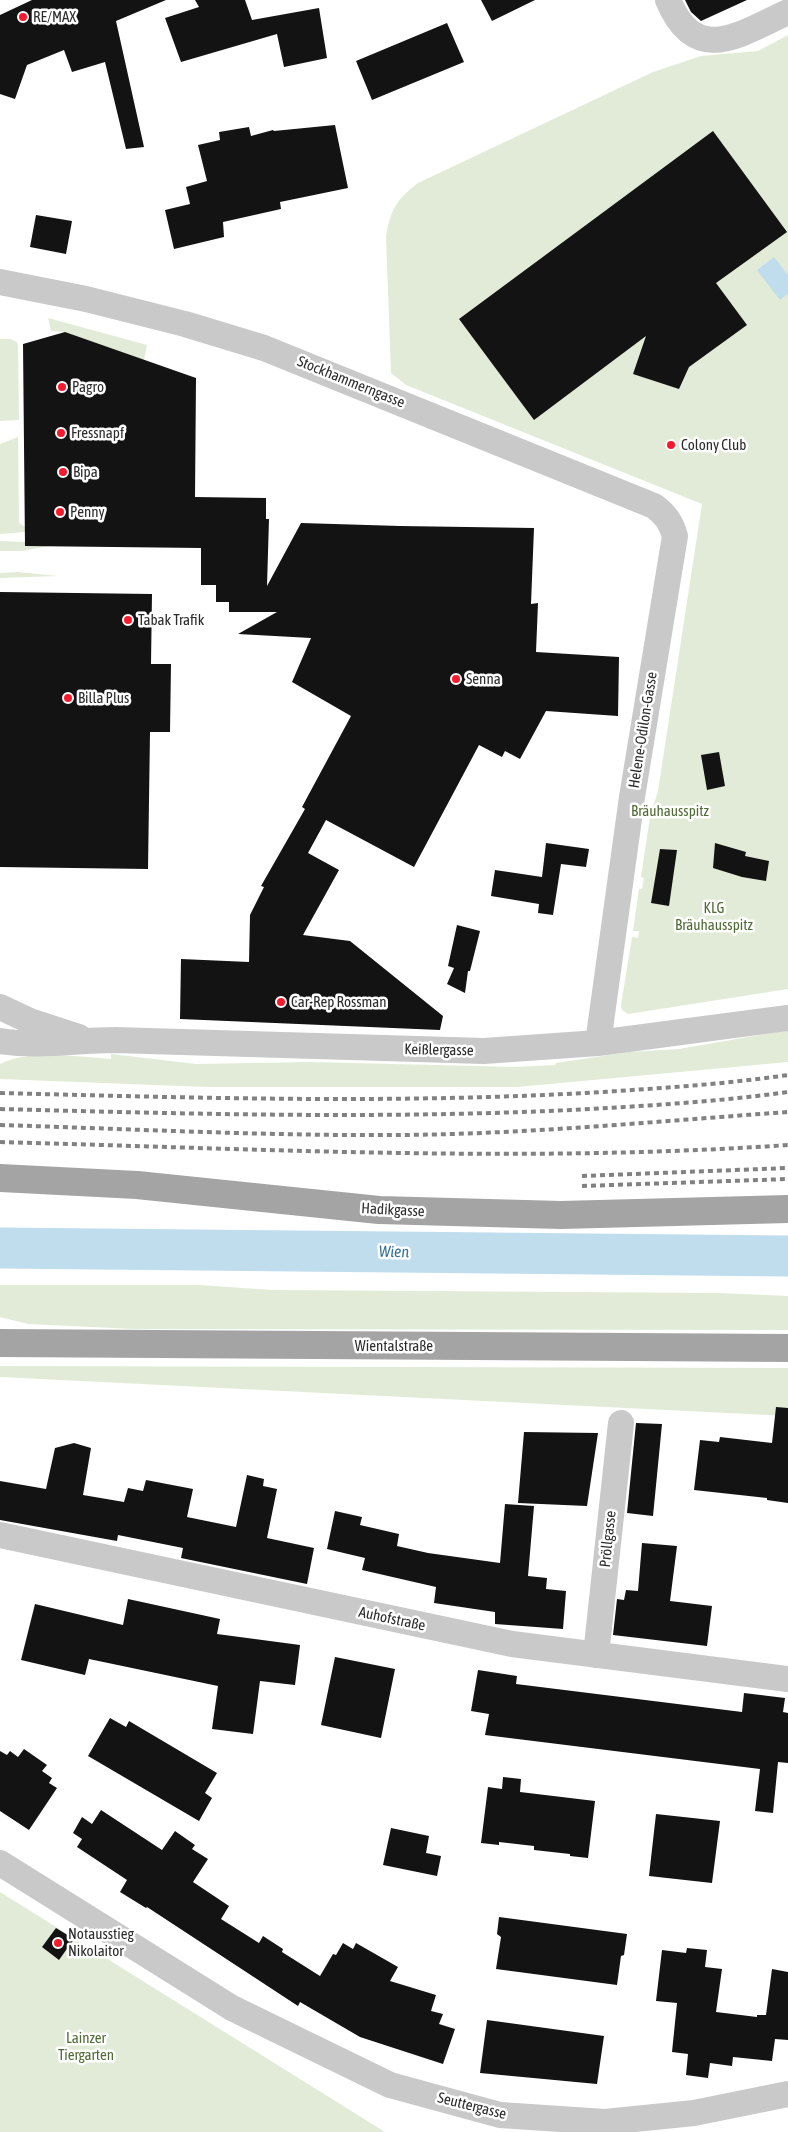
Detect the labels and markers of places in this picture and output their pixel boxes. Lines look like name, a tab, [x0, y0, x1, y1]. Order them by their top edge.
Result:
place label: RE/MAX	[33, 8, 76, 26]
marker: RE/MAX	[17, 11, 29, 23]
place label: Pagro	[72, 378, 104, 396]
marker: Pagro	[56, 381, 68, 393]
place label: Fressnapf	[71, 424, 124, 442]
marker: Fressnapf	[55, 427, 67, 439]
place label: Colony Club	[681, 436, 746, 454]
marker: Colony Club	[665, 439, 677, 451]
place label: Bipa	[73, 463, 98, 481]
marker: Bipa	[57, 466, 69, 478]
place label: Penny	[70, 503, 105, 521]
marker: Penny	[54, 506, 66, 518]
place label: Tabak Trafik	[138, 611, 204, 629]
marker: Tabak Trafik	[122, 614, 134, 626]
place label: Senna	[466, 670, 501, 688]
marker: Senna	[450, 673, 462, 685]
place label: Billa Plus	[78, 689, 129, 707]
marker: Billa Plus	[62, 692, 74, 704]
place label: Car-Rep Rossman	[291, 993, 387, 1011]
marker: Car-Rep Rossman	[275, 996, 287, 1008]
place label: Notausstieg Nikolaitor	[68, 1925, 134, 1960]
marker: Notausstieg Nikolaitor	[52, 1937, 64, 1949]

